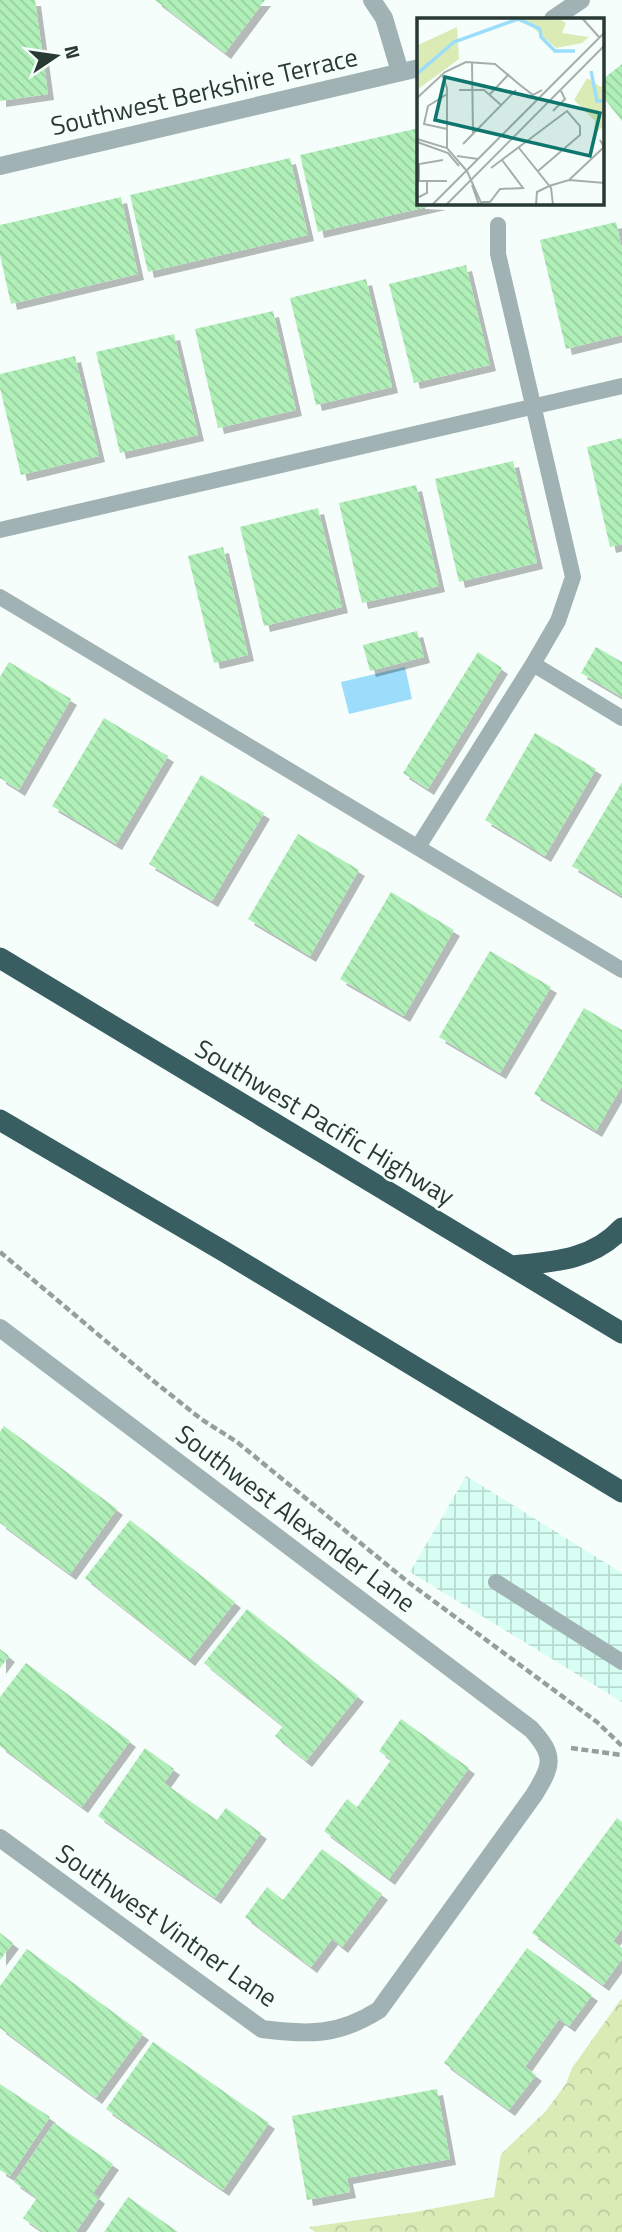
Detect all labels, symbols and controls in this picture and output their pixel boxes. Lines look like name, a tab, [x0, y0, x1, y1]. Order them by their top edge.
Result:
inset map	[417, 18, 604, 205]
north arrow	[21, 21, 91, 91]
street label: Southwest Berkshire Terrace	[47, 37, 361, 145]
text: N	[57, 42, 89, 62]
street label: Southwest Pacific Highway	[188, 1029, 462, 1215]
street label: Southwest Alexander Lane	[168, 1415, 424, 1621]
street label: Southwest Vintner Lane	[48, 1834, 286, 2016]

